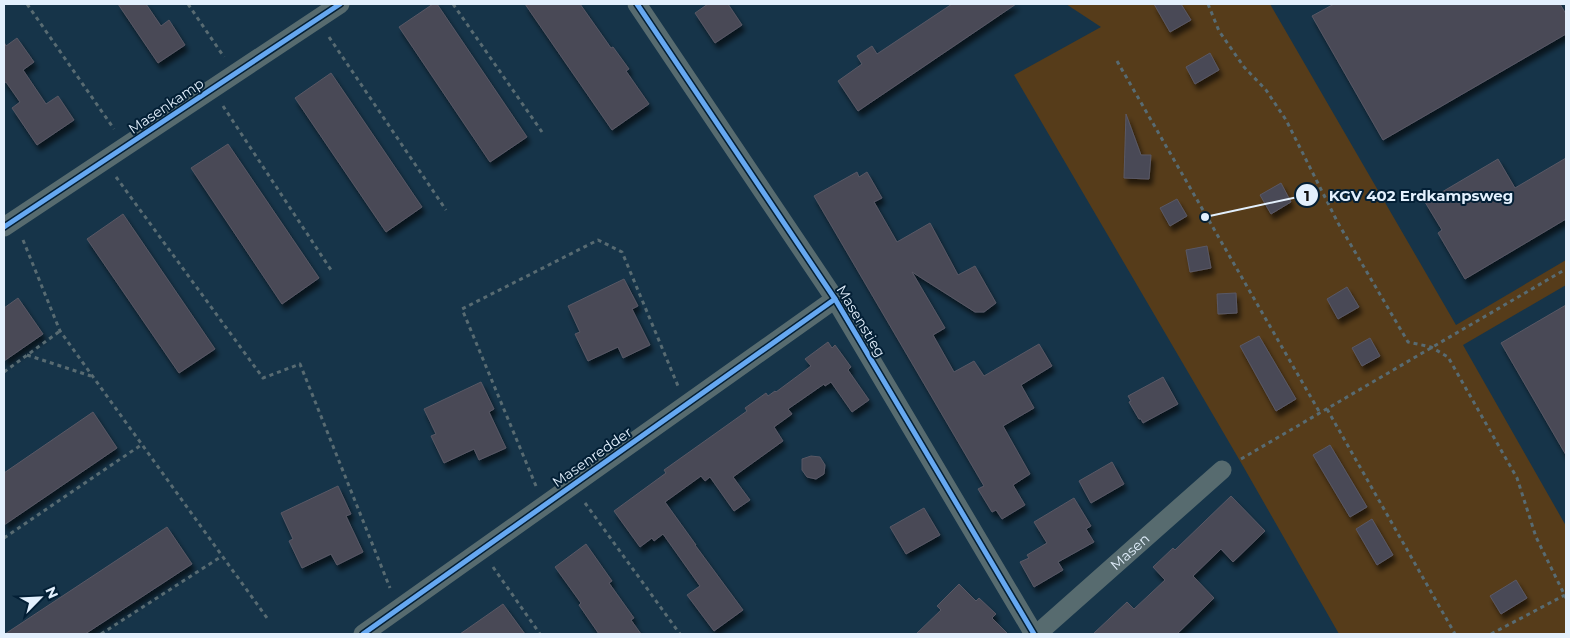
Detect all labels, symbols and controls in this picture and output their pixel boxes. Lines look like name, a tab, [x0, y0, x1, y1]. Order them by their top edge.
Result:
street label: Masenkamp	[125, 74, 207, 138]
callout: KGV 402 Erdkampsweg	[1294, 180, 1524, 210]
text: 1	[1304, 186, 1310, 205]
text: KGV 402 Erdkampsweg	[1329, 186, 1513, 205]
street label: Masenstieg	[832, 282, 890, 360]
street label: Masenredder	[549, 423, 636, 491]
street label: Masen	[1106, 530, 1153, 574]
north arrow	[15, 573, 65, 623]
text: N	[41, 584, 62, 602]

